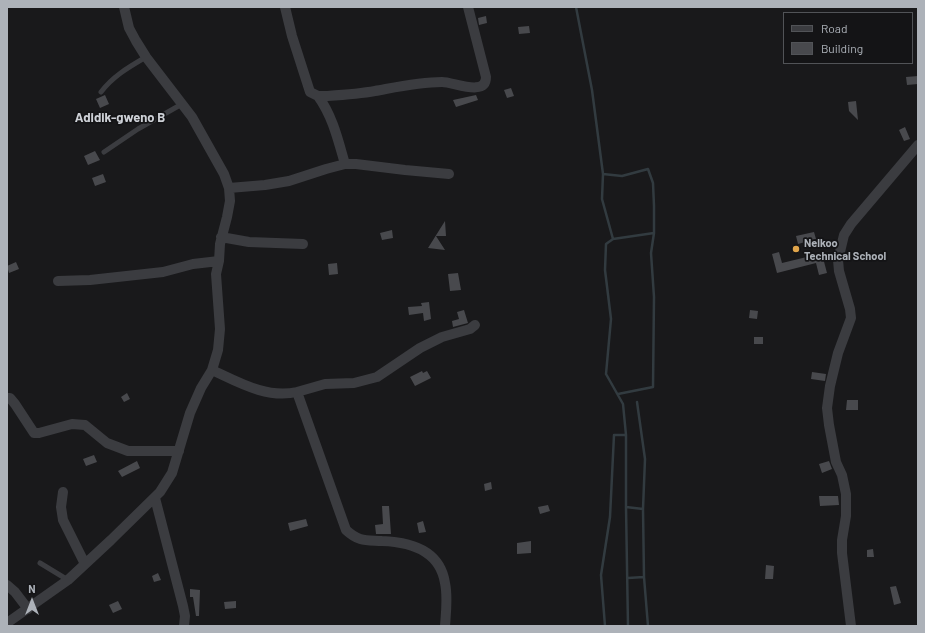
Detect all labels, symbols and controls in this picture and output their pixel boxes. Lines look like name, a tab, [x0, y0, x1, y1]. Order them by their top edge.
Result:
legend	[783, 12, 913, 64]
text: Road	[821, 21, 848, 35]
text: Building	[821, 41, 863, 55]
district label: Adidik-gweno B	[75, 110, 165, 126]
place label: Nelkoo Technical School	[804, 236, 886, 262]
marker: Nelkoo Technical School	[791, 244, 801, 254]
north arrow	[12, 581, 52, 621]
text: N	[28, 582, 36, 595]

